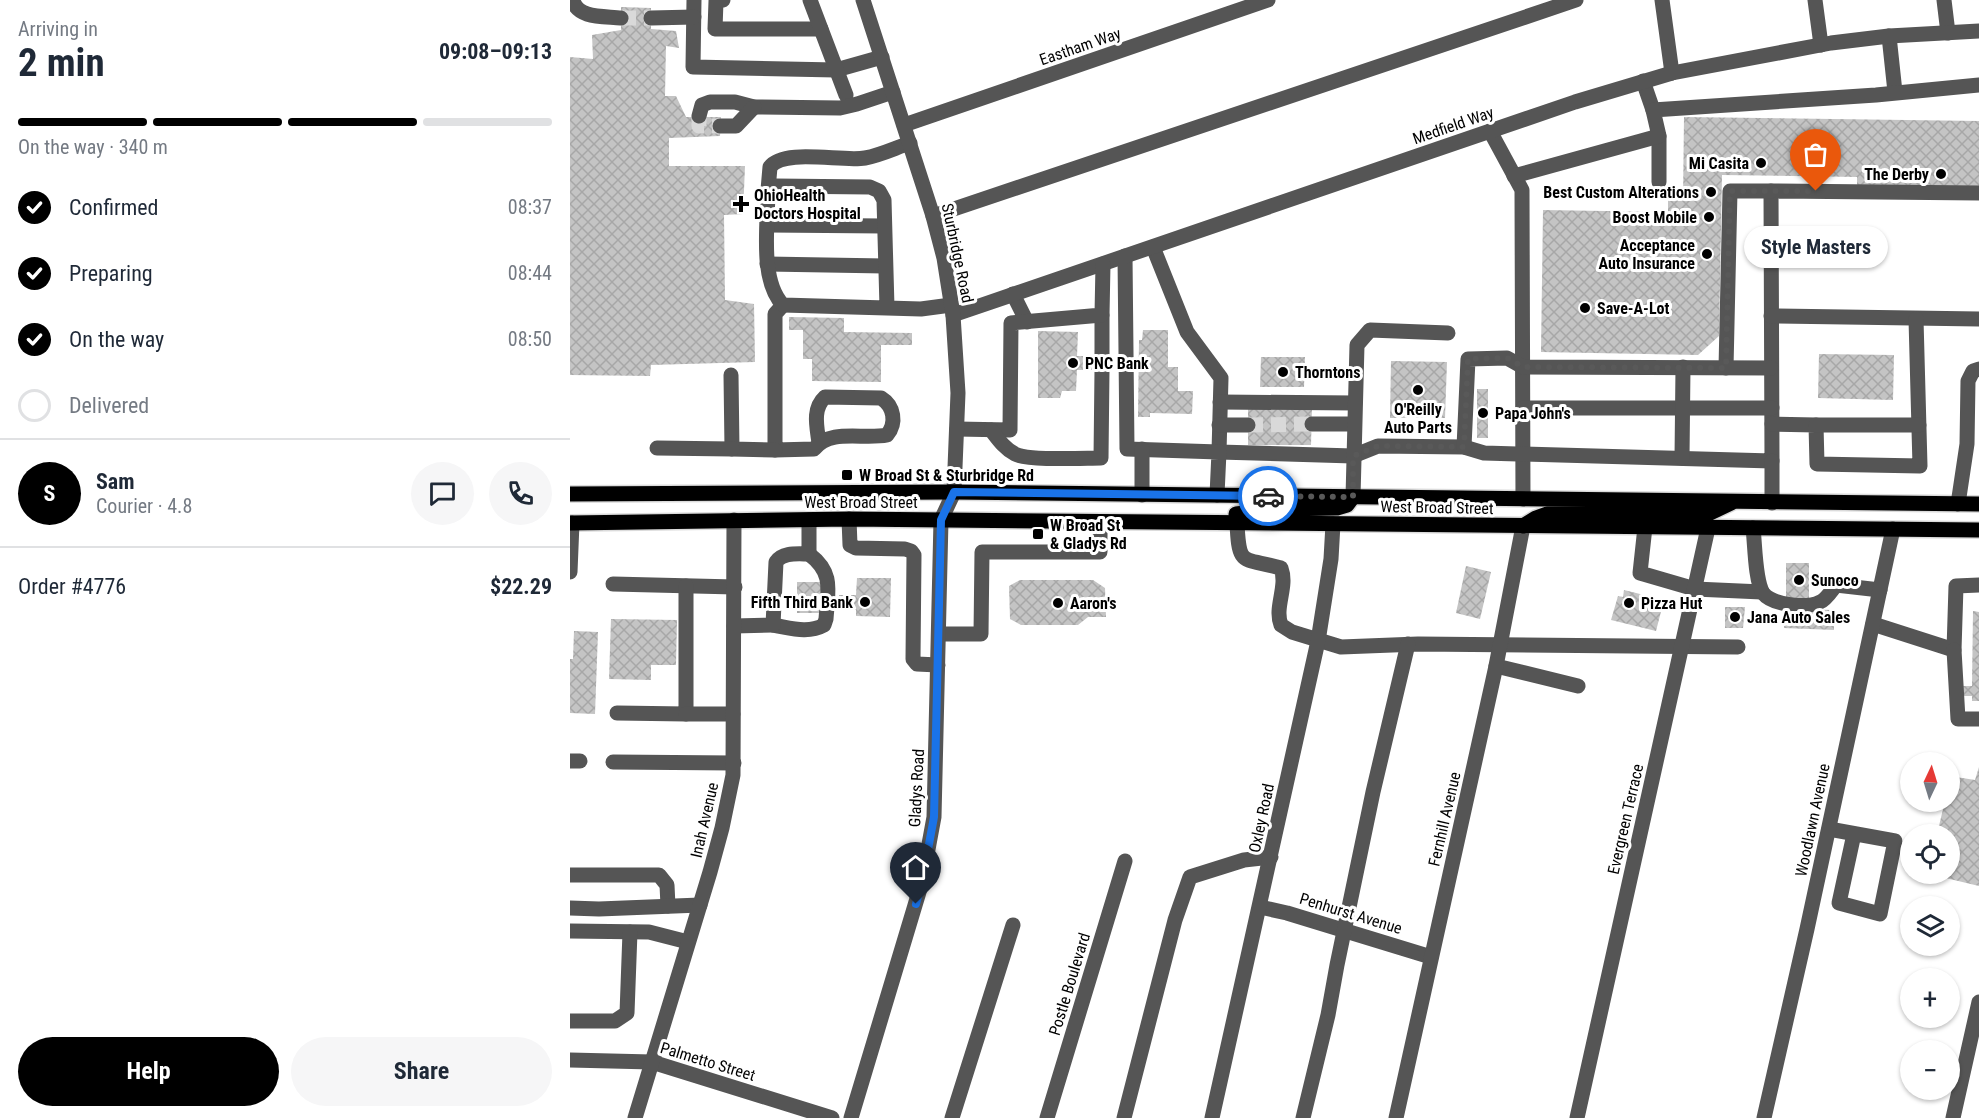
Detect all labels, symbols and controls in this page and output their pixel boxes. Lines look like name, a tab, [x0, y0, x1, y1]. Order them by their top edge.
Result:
text: Arriving in	[18, 17, 98, 41]
street label: Eastham Way	[1037, 24, 1124, 69]
text: 09:08–09:13	[439, 39, 552, 64]
text: 2 min	[18, 40, 105, 86]
street label: Medfield Way	[1410, 103, 1496, 148]
pin	[1790, 129, 1841, 191]
text: On the way · 340 m	[18, 135, 168, 159]
icon: bag	[1799, 138, 1832, 171]
place label: Mi Casita	[1689, 154, 1749, 173]
marker: Mi Casita	[1754, 156, 1768, 170]
place label: The Derby	[1864, 165, 1929, 184]
marker: The Derby	[1934, 167, 1948, 181]
place label: Best Custom Alterations	[1543, 183, 1699, 202]
marker: Best Custom Alterations	[1704, 185, 1718, 199]
place label: OhioHealth Doctors Hospital	[754, 186, 861, 223]
icon: check	[18, 191, 51, 224]
text: Confirmed	[69, 195, 158, 220]
text: 08:37	[508, 195, 552, 219]
marker: OhioHealth Doctors Hospital	[732, 195, 750, 213]
street label: Sturbridge Road	[938, 202, 977, 305]
place label: Boost Mobile	[1613, 208, 1697, 227]
marker: Boost Mobile	[1702, 210, 1716, 224]
callout: Style Masters	[1744, 227, 1888, 269]
text: Style Masters	[1761, 235, 1871, 259]
place label: Acceptance Auto Insurance	[1599, 236, 1695, 273]
marker: Acceptance Auto Insurance	[1700, 247, 1714, 261]
icon: check	[18, 257, 51, 290]
text: Preparing	[69, 261, 153, 286]
text: 08:44	[508, 261, 552, 285]
place label: Save-A-Lot	[1597, 299, 1670, 318]
marker: Save-A-Lot	[1578, 301, 1592, 315]
icon: check	[18, 323, 51, 356]
text: On the way	[69, 327, 164, 352]
text: 08:50	[508, 327, 552, 351]
place label: PNC Bank	[1085, 354, 1149, 373]
marker: PNC Bank	[1066, 356, 1080, 370]
place label: Thorntons	[1295, 363, 1360, 382]
marker: Thorntons	[1276, 365, 1290, 379]
marker: O'Reilly Auto Parts	[1411, 383, 1425, 397]
text: Delivered	[69, 393, 149, 418]
place label: O'Reilly Auto Parts	[1384, 400, 1452, 437]
place label: Papa John's	[1495, 404, 1571, 423]
marker: Papa John's	[1476, 406, 1490, 420]
button: chat	[411, 462, 474, 525]
button: phone	[489, 462, 552, 525]
place label: W Broad St & Sturbridge Rd	[859, 466, 1034, 485]
courier	[1238, 466, 1298, 526]
marker: W Broad St & Sturbridge Rd	[840, 468, 854, 482]
text: Sam	[96, 469, 135, 494]
icon: car	[1252, 480, 1285, 513]
text: S	[44, 481, 55, 506]
street label: West Broad Street	[804, 493, 918, 512]
text: Courier · 4.8	[96, 494, 192, 518]
street label: West Broad Street	[1380, 497, 1494, 518]
place label: W Broad St & Gladys Rd	[1050, 516, 1127, 553]
marker: W Broad St & Gladys Rd	[1031, 527, 1045, 541]
place label: Sunoco	[1811, 571, 1859, 590]
marker: Sunoco	[1792, 573, 1806, 587]
text: Order #4776	[18, 574, 126, 599]
text: $22.29	[490, 574, 552, 599]
place label: Fifth Third Bank	[751, 593, 853, 612]
place label: Aaron's	[1070, 594, 1116, 613]
place label: Pizza Hut	[1641, 594, 1703, 613]
marker: Fifth Third Bank	[858, 595, 872, 609]
marker: Aaron's	[1051, 596, 1065, 610]
marker: Pizza Hut	[1622, 596, 1636, 610]
place label: Jana Auto Sales	[1747, 608, 1850, 627]
marker: Jana Auto Sales	[1728, 610, 1742, 624]
street label: Gladys Road	[905, 748, 928, 828]
north arrow	[1900, 752, 1960, 812]
map controls	[1900, 752, 1960, 1100]
street label: Evergreen Terrace	[1604, 762, 1647, 876]
street label: Woodlawn Avenue	[1791, 762, 1834, 878]
street label: Fernhill Avenue	[1424, 770, 1465, 868]
street label: Inah Avenue	[687, 781, 722, 860]
street label: Oxley Road	[1245, 782, 1278, 854]
button: locate	[1900, 824, 1960, 884]
pin	[890, 842, 941, 904]
icon: home	[899, 851, 932, 884]
street label: Penhurst Avenue	[1297, 889, 1404, 938]
button: layers	[1900, 896, 1960, 956]
street label: Postle Boulevard	[1045, 931, 1094, 1038]
button: +	[1900, 968, 1960, 1028]
button: Help	[18, 1037, 279, 1106]
button: Share	[291, 1037, 552, 1106]
street label: Palmetto Street	[658, 1038, 758, 1085]
button: −	[1900, 1040, 1960, 1100]

